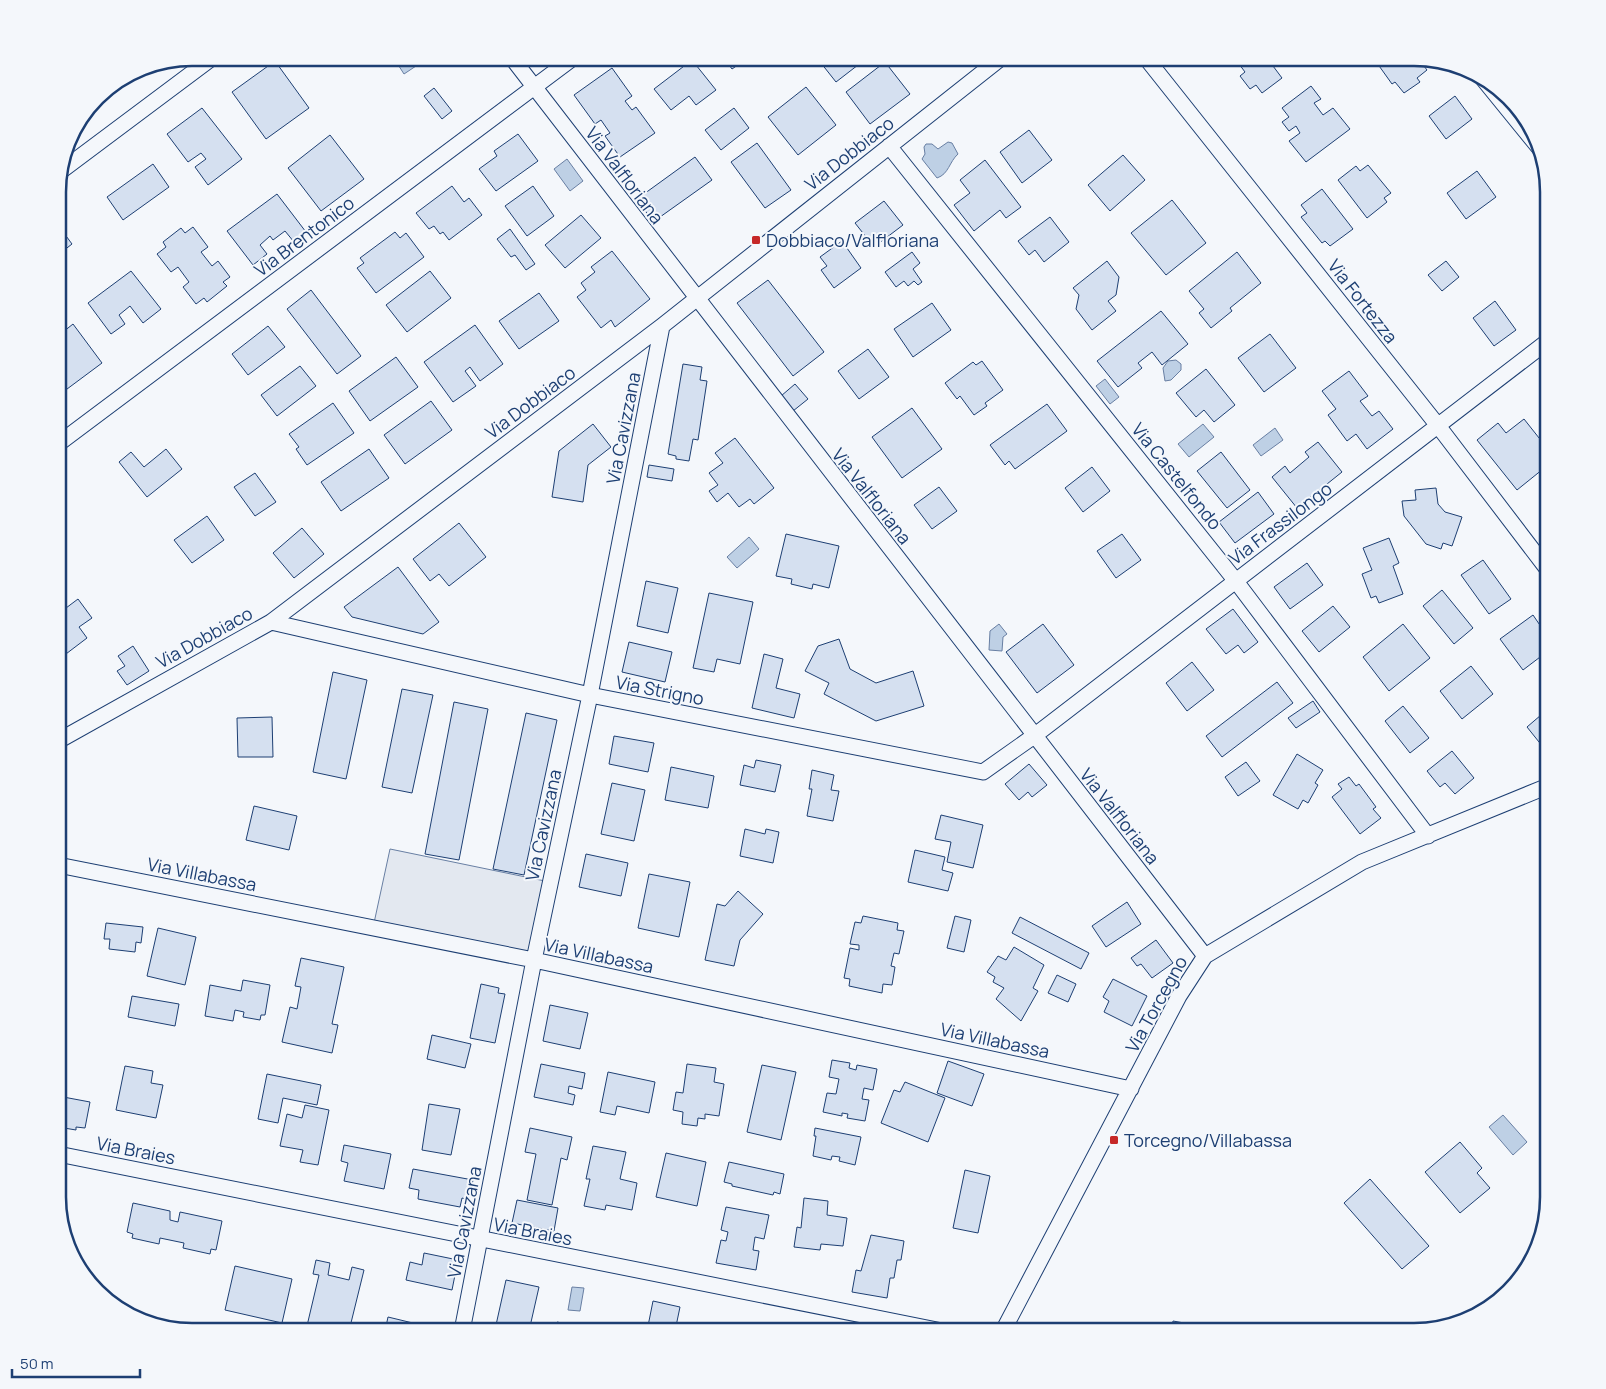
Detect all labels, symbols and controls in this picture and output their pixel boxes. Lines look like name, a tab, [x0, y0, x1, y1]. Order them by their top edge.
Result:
street label: Via Dobbiaco	[799, 111, 899, 195]
street label: Via Valfloriana	[581, 122, 669, 228]
street label: Via Brentonico	[249, 191, 359, 281]
place label: Dobbiaco/Valfloriana	[766, 228, 939, 252]
marker: Dobbiaco/Valfloriana	[750, 234, 762, 246]
street label: Via Fortezza	[1323, 254, 1403, 348]
street label: Via Dobbiaco	[480, 360, 580, 444]
street label: Via Cavizzana	[600, 370, 646, 486]
street label: Via Castelfondo	[1127, 418, 1227, 534]
street label: Via Valfloriana	[827, 443, 917, 549]
street label: Via Frassilongo	[1223, 476, 1337, 570]
street label: Via Dobbiaco	[151, 601, 257, 673]
street label: Via Strigno	[614, 670, 706, 710]
street label: Via Valfloriana	[1075, 763, 1165, 869]
street label: Via Cavizzana	[519, 767, 567, 883]
street label: Via Villabassa	[145, 852, 259, 896]
street label: Via Villabassa	[542, 932, 656, 978]
street label: Via Torcegno	[1120, 952, 1192, 1056]
street label: Via Villabassa	[938, 1017, 1052, 1063]
place label: Torcegno/Villabassa	[1124, 1128, 1292, 1152]
street label: Via Braies	[95, 1131, 177, 1169]
marker: Torcegno/Villabassa	[1108, 1134, 1120, 1146]
street label: Via Cavizzana	[441, 1164, 487, 1280]
street label: Via Braies	[492, 1212, 574, 1250]
scale bar	[12, 1346, 140, 1378]
text: 50 m	[20, 1353, 54, 1374]

